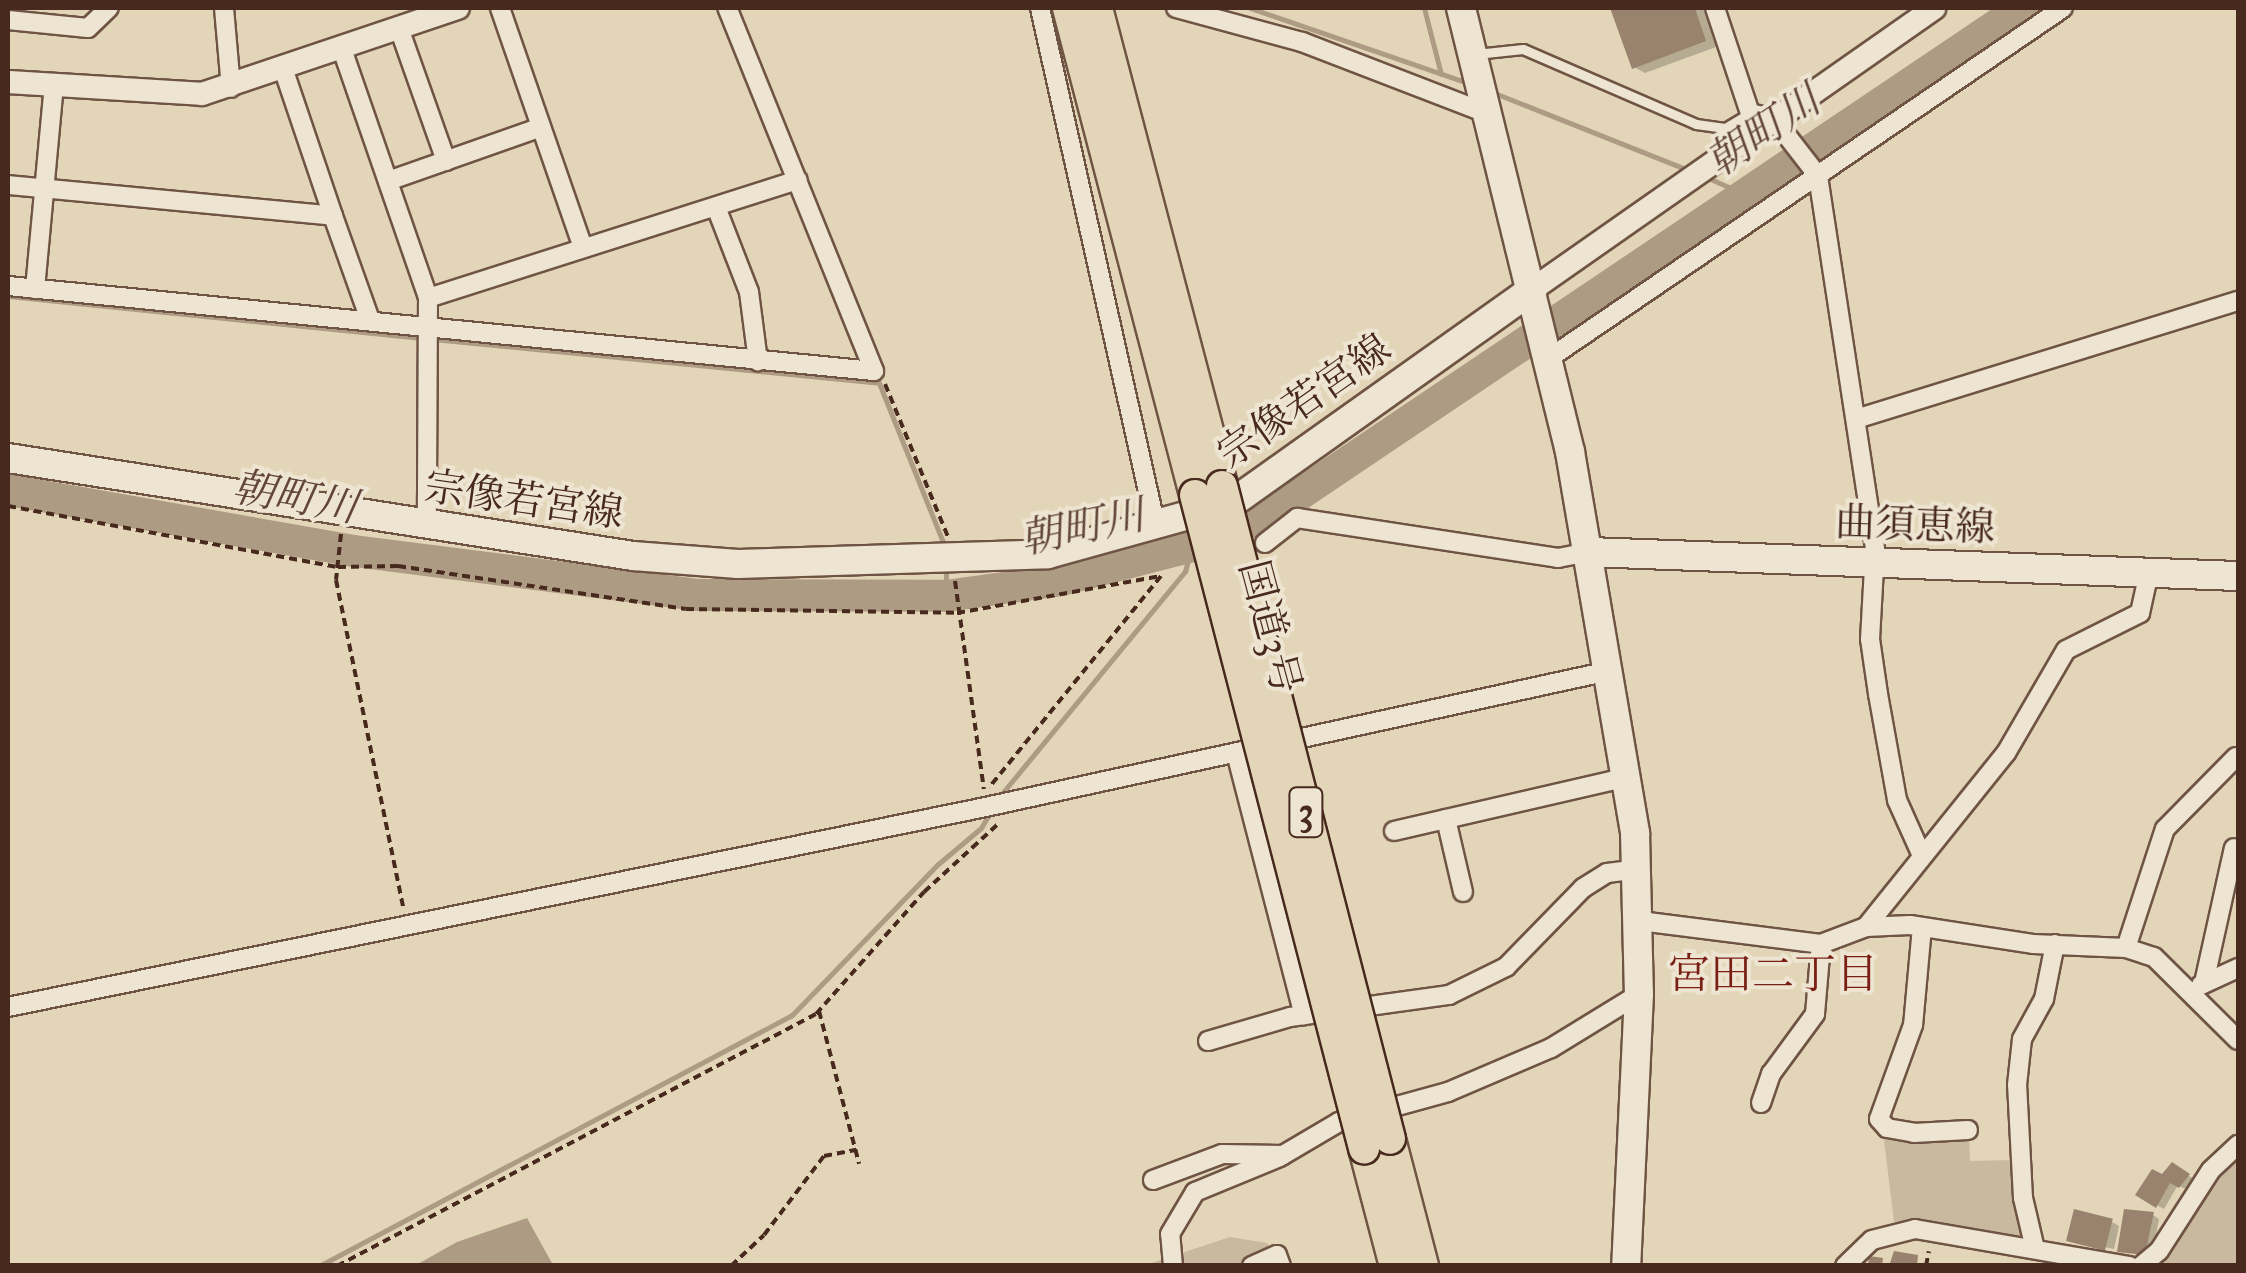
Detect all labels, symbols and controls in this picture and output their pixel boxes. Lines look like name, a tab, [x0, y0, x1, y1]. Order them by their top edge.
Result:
water label: 朝町川	[1697, 75, 1829, 187]
street label: 宗像若宮線	[1208, 324, 1400, 478]
water label: 朝町川	[229, 461, 361, 533]
street label: 宗像若宮線	[422, 462, 626, 538]
water label: 朝町川	[1015, 489, 1149, 565]
street label: 曲須恵線	[1834, 498, 1996, 552]
street label: 国道3号	[1229, 555, 1311, 699]
road number: 3	[1286, 779, 1326, 845]
district label: 宮田二丁目	[1668, 949, 1878, 999]

